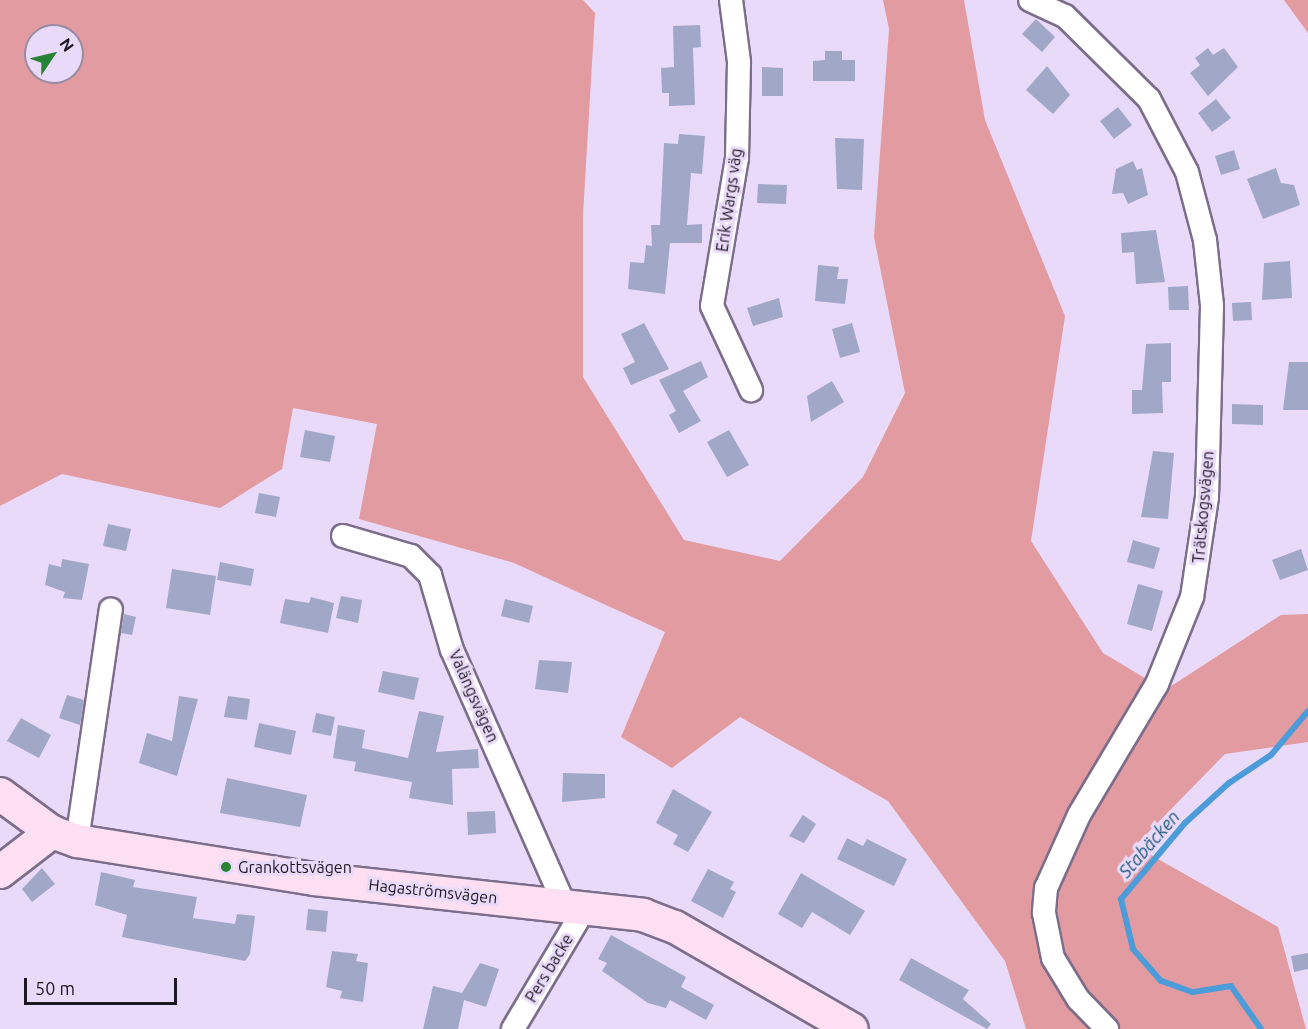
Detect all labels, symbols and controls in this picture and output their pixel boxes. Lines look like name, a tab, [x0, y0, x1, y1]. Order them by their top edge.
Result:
north arrow	[24, 24, 84, 84]
text: N	[56, 35, 78, 55]
street label: Erik Wargs väg	[712, 147, 746, 253]
street label: Trätskogsvägen	[1189, 450, 1217, 564]
street label: Valängsvägen	[445, 647, 503, 745]
water label: Stabäcken	[1114, 806, 1184, 882]
place label: Grankottsvägen	[238, 857, 352, 877]
marker: Grankottsvägen	[219, 860, 233, 874]
street label: Hagaströmsvägen	[368, 875, 498, 907]
street label: Pers backe	[521, 930, 577, 1006]
scale bar	[27, 966, 180, 1004]
text: 50 m	[35, 978, 75, 998]

